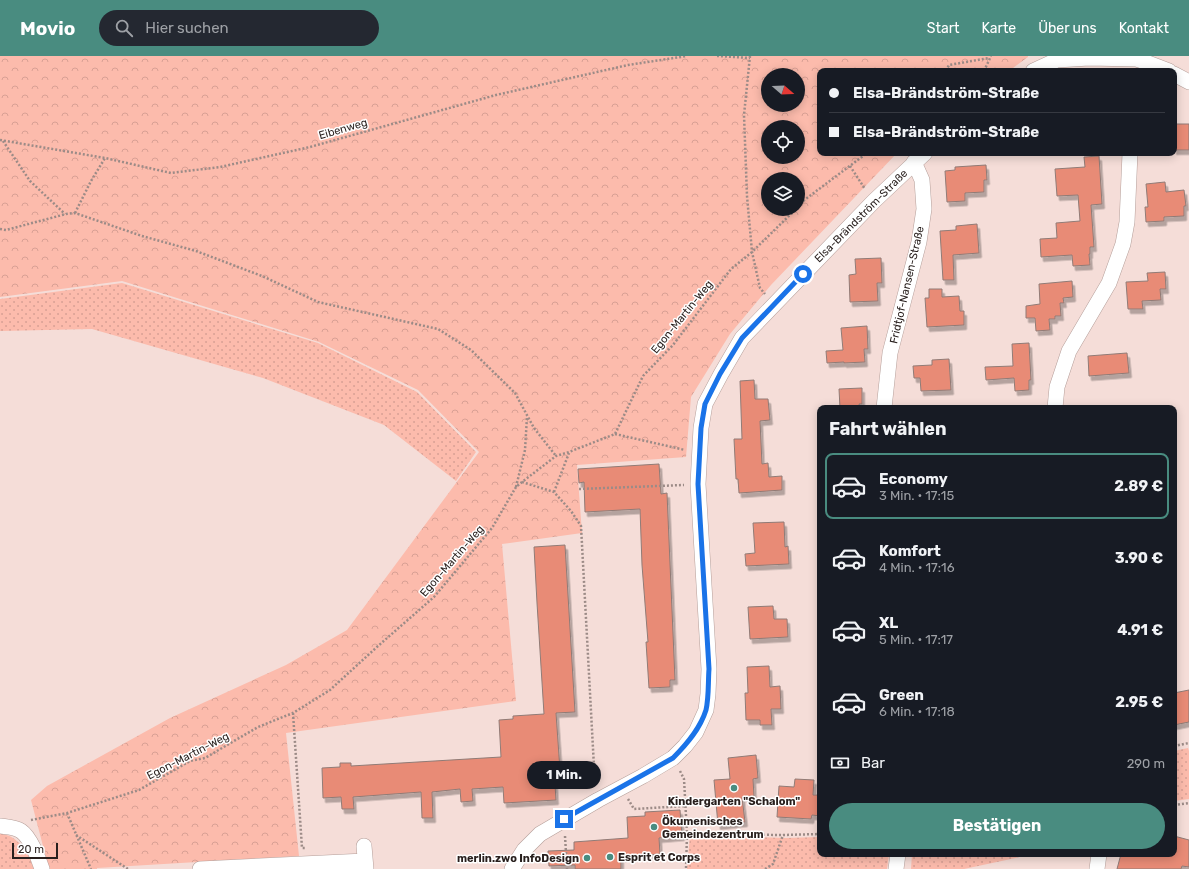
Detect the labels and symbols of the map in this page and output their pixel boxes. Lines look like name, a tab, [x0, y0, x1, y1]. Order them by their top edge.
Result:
north arrow	[761, 68, 805, 112]
street label: Eibenweg	[317, 116, 369, 142]
street label: Elsa-Brändström-Straße	[812, 167, 910, 265]
street label: Fridtjof-Nansen-Straße	[887, 225, 927, 345]
route start	[794, 265, 812, 283]
street label: Egon-Martin-Weg	[648, 278, 716, 356]
street label: Egon-Martin-Weg	[417, 523, 487, 599]
street label: Egon-Martin-Weg	[145, 730, 231, 782]
callout: 1 Min.	[527, 761, 601, 789]
marker: Kindergarten "Schalom"	[729, 783, 739, 793]
place label: Kindergarten "Schalom"	[668, 795, 800, 808]
route end	[555, 810, 573, 828]
place label: Ökumenisches Gemeindezentrum	[662, 815, 764, 841]
marker: Ökumenisches Gemeindezentrum	[649, 822, 659, 832]
scale bar	[12, 841, 58, 860]
place label: Esprit et Corps	[618, 851, 700, 864]
place label: merlin.zwo InfoDesign	[457, 852, 579, 865]
marker: Esprit et Corps	[605, 852, 615, 862]
marker: merlin.zwo InfoDesign	[582, 853, 592, 863]

